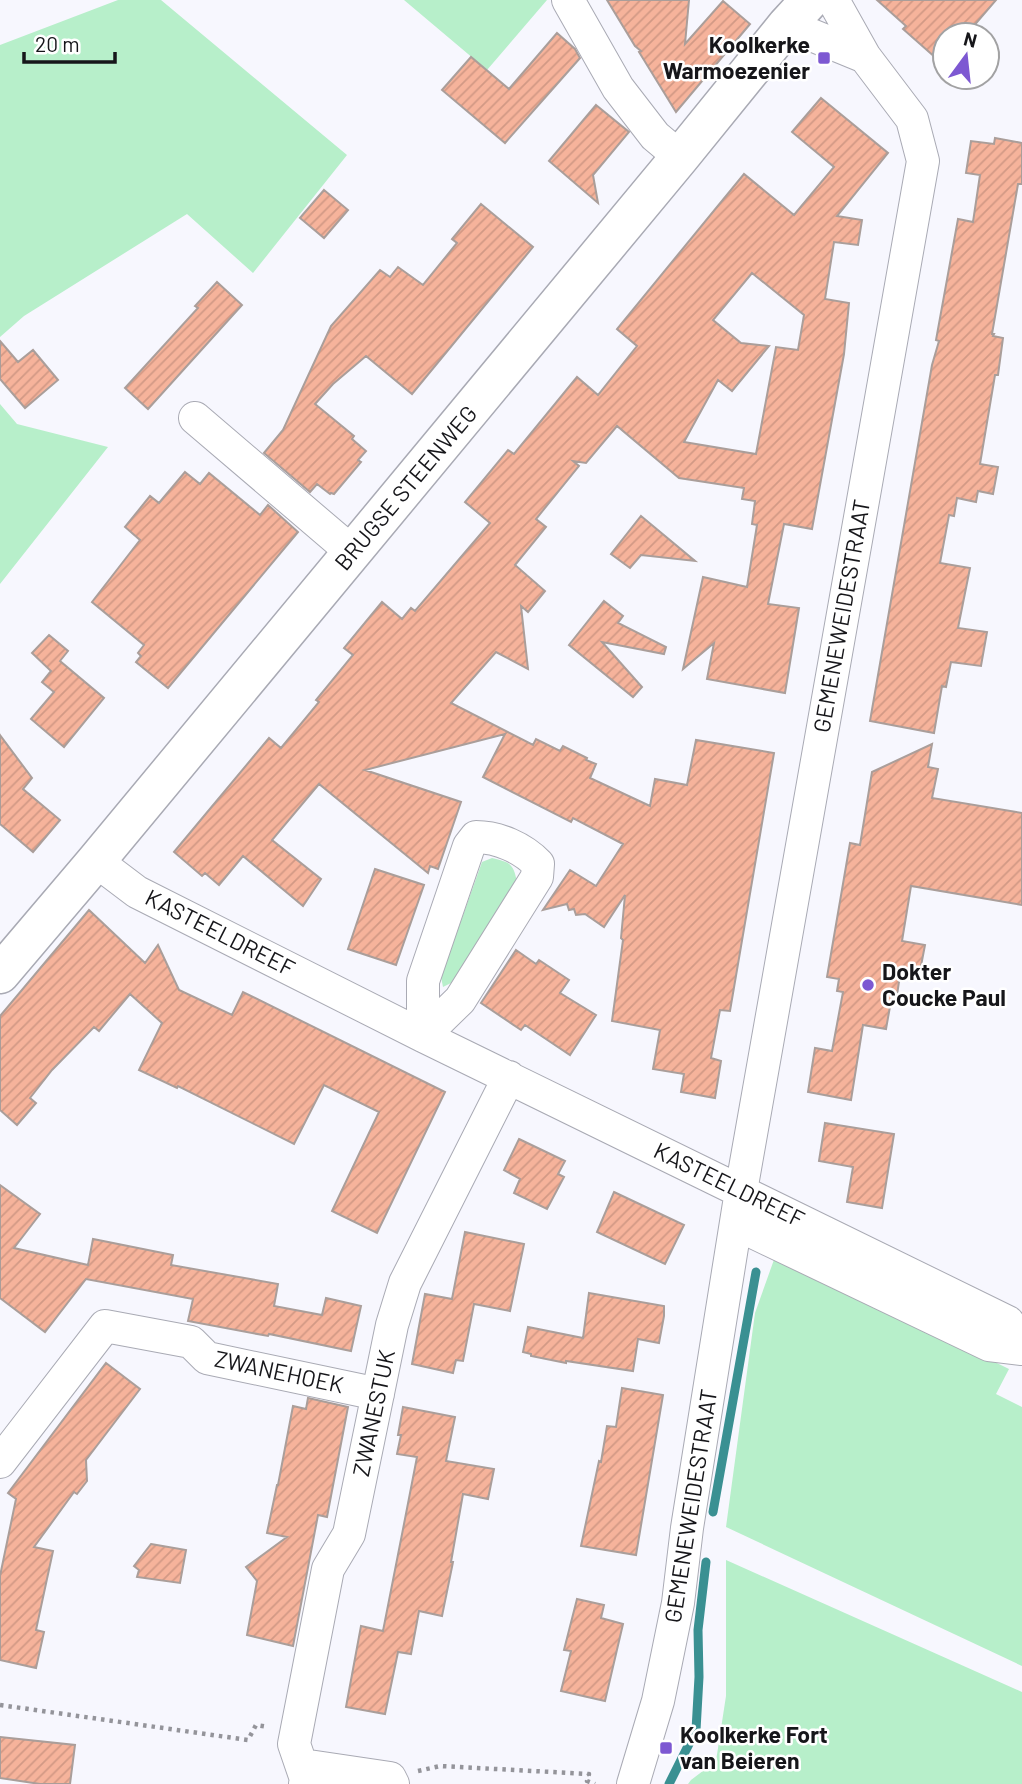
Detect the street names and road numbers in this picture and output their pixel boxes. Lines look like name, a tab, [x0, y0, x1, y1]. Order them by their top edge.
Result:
street label: BRUGSE STEENWEG	[328, 399, 482, 575]
street label: GEMENEWEIDESTRAAT	[807, 497, 875, 735]
street label: KASTEELDREEF	[141, 882, 300, 982]
street label: KASTEELDREEF	[650, 1136, 809, 1233]
street label: ZWANEHOEK	[212, 1344, 346, 1398]
street label: ZWANESTUK	[346, 1347, 400, 1479]
street label: GEMENEWEIDESTRAAT	[658, 1387, 722, 1625]

